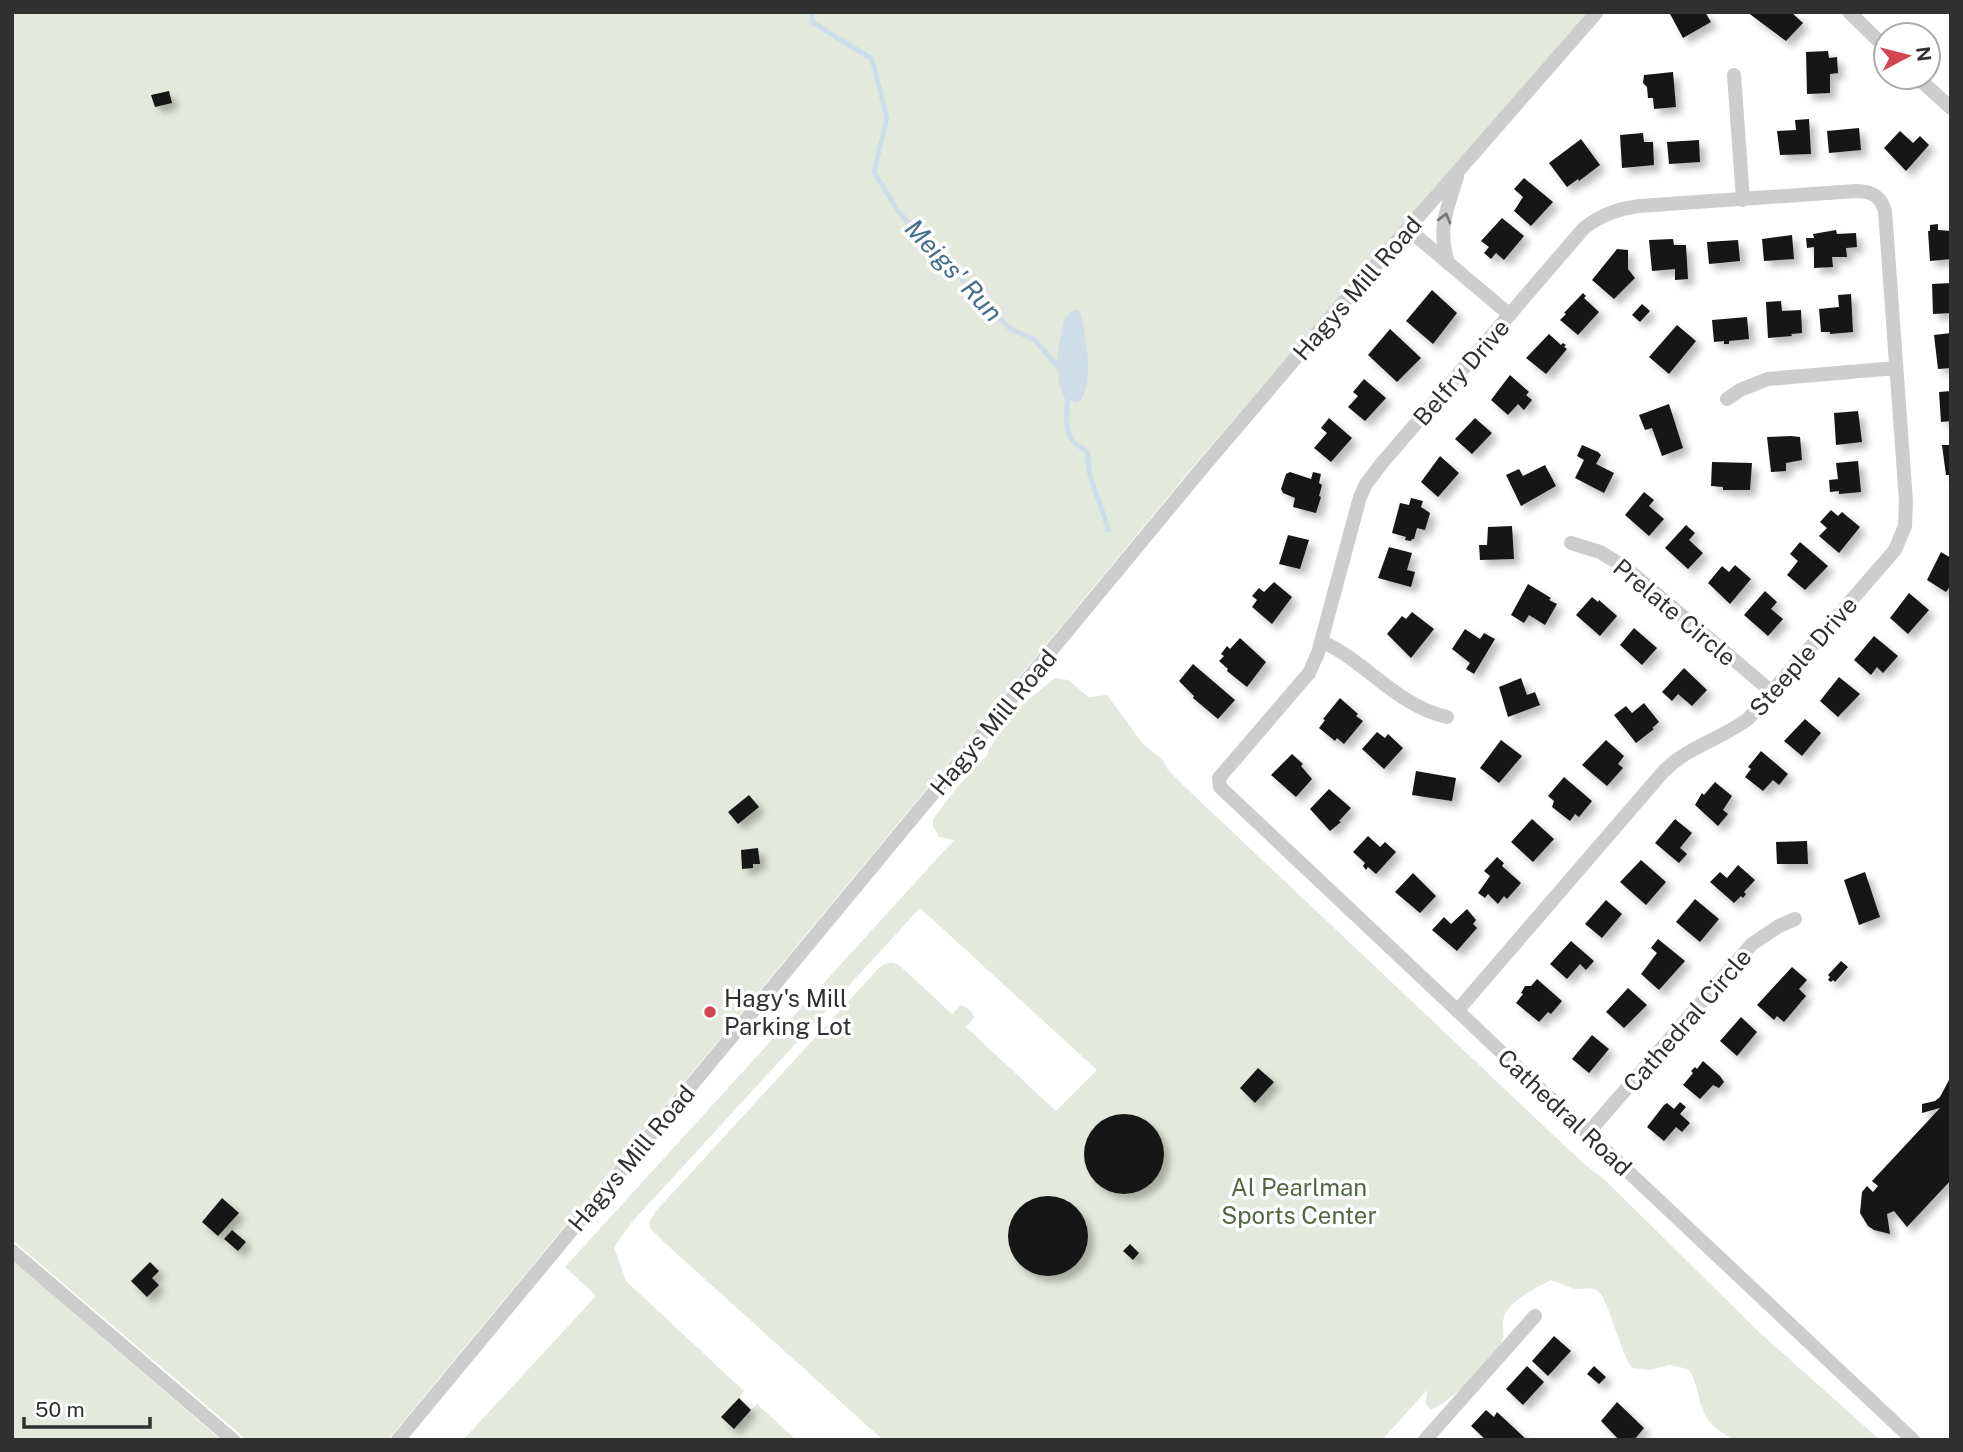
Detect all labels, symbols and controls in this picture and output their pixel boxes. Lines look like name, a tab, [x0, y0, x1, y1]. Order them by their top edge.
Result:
north arrow	[1872, 21, 1942, 91]
text: N	[1912, 45, 1936, 63]
street label: Hagys Mill Road	[1287, 210, 1427, 366]
water label: Meigs' Run	[899, 212, 1009, 328]
one-way arrow	[1437, 212, 1451, 224]
street label: Belfry Drive	[1407, 313, 1515, 431]
street label: Prelate Circle	[1608, 553, 1742, 671]
street label: Steeple Drive	[1743, 590, 1863, 722]
street label: Hagys Mill Road	[924, 644, 1062, 800]
street label: Cathedral Circle	[1617, 943, 1757, 1097]
place label: Hagy's Mill Parking Lot	[724, 984, 852, 1040]
marker: Hagy's Mill Parking Lot	[702, 1004, 718, 1020]
street label: Cathedral Road	[1492, 1043, 1638, 1181]
street label: Hagys Mill Road	[562, 1080, 700, 1236]
park label: Al Pearlman Sports Center	[1221, 1173, 1377, 1229]
scale bar	[24, 1386, 150, 1430]
text: 50 m	[35, 1397, 85, 1422]

